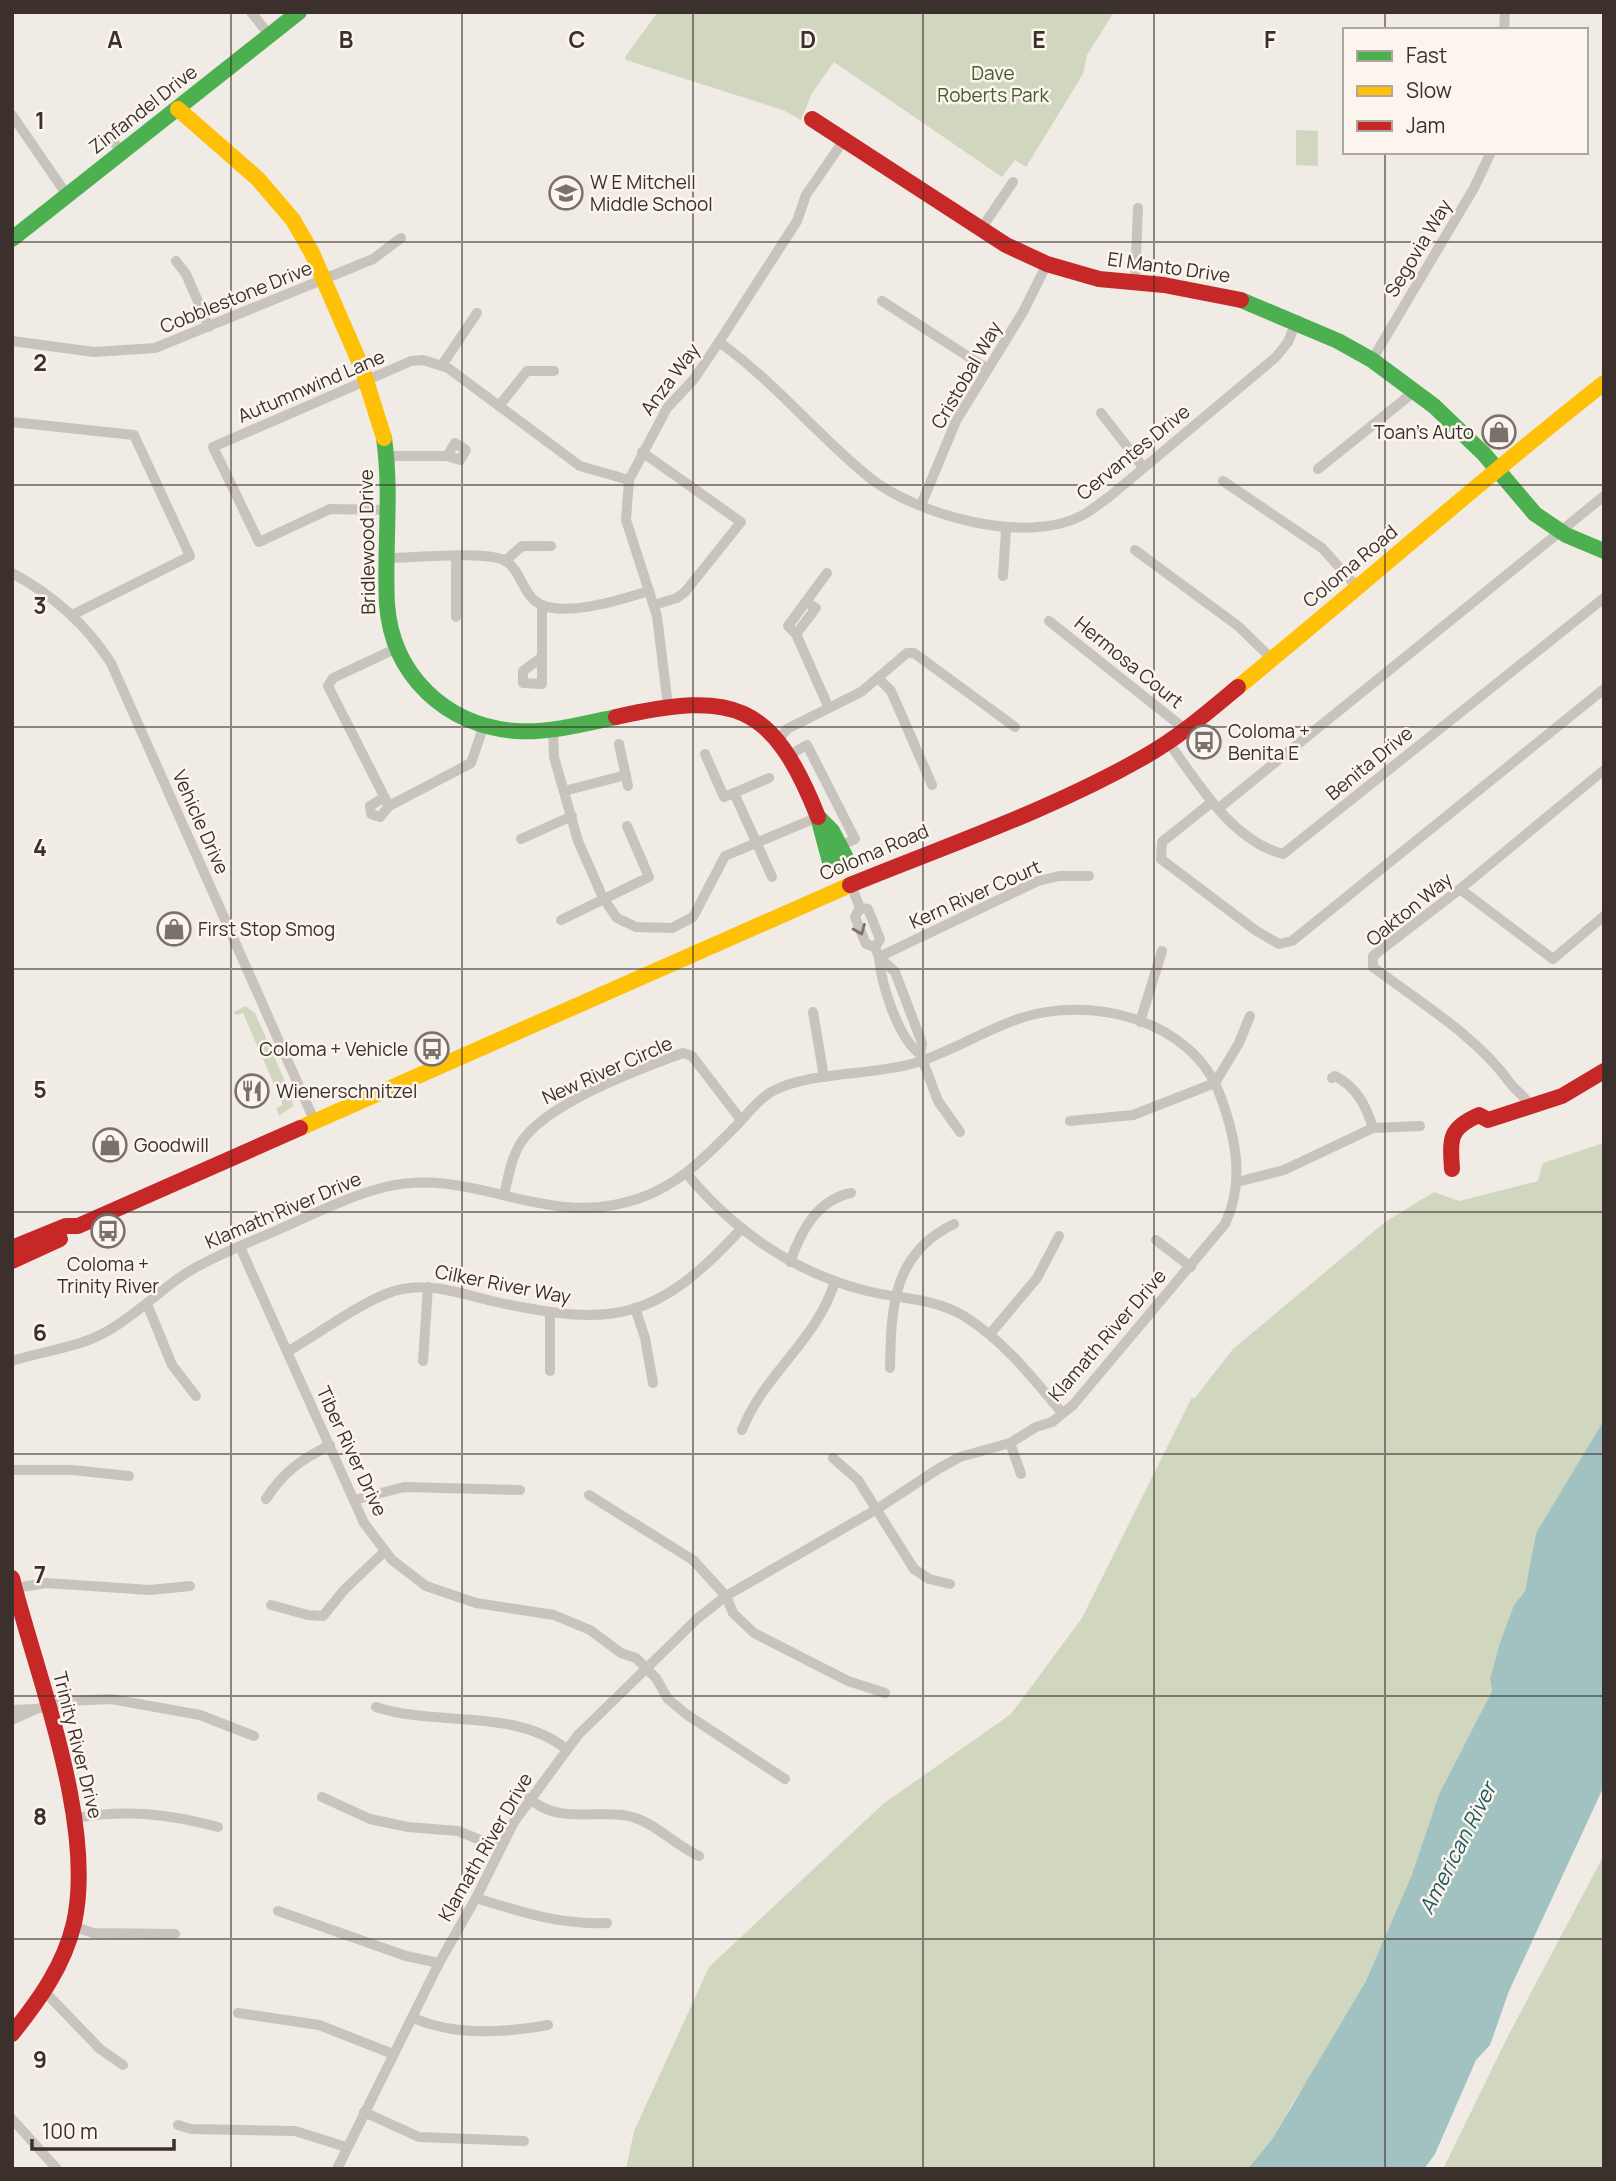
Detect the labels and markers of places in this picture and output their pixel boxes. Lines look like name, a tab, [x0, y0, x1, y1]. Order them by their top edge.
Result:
place label: W E Mitchell Middle School	[590, 169, 713, 217]
school or university icon: W E Mitchell Middle School	[547, 174, 585, 212]
shop icon: Toan's Auto	[1480, 413, 1518, 451]
place label: Toan's Auto	[1374, 419, 1474, 445]
place label: Coloma + Benita E	[1228, 718, 1310, 766]
bus stop icon: Coloma + Benita E	[1185, 723, 1223, 761]
shop icon: First Stop Smog	[155, 910, 193, 948]
place label: First Stop Smog	[198, 916, 335, 942]
bus stop icon: Coloma + Vehicle	[413, 1030, 451, 1068]
place label: Coloma + Vehicle	[259, 1036, 408, 1062]
restaurant icon: Wienerschnitzel	[233, 1072, 271, 1110]
place label: Wienerschnitzel	[276, 1078, 417, 1104]
shop icon: Goodwill	[91, 1126, 129, 1164]
place label: Goodwill	[134, 1132, 209, 1158]
bus stop icon: Coloma + Trinity River	[89, 1212, 127, 1250]
place label: Coloma + Trinity River	[57, 1251, 159, 1299]

